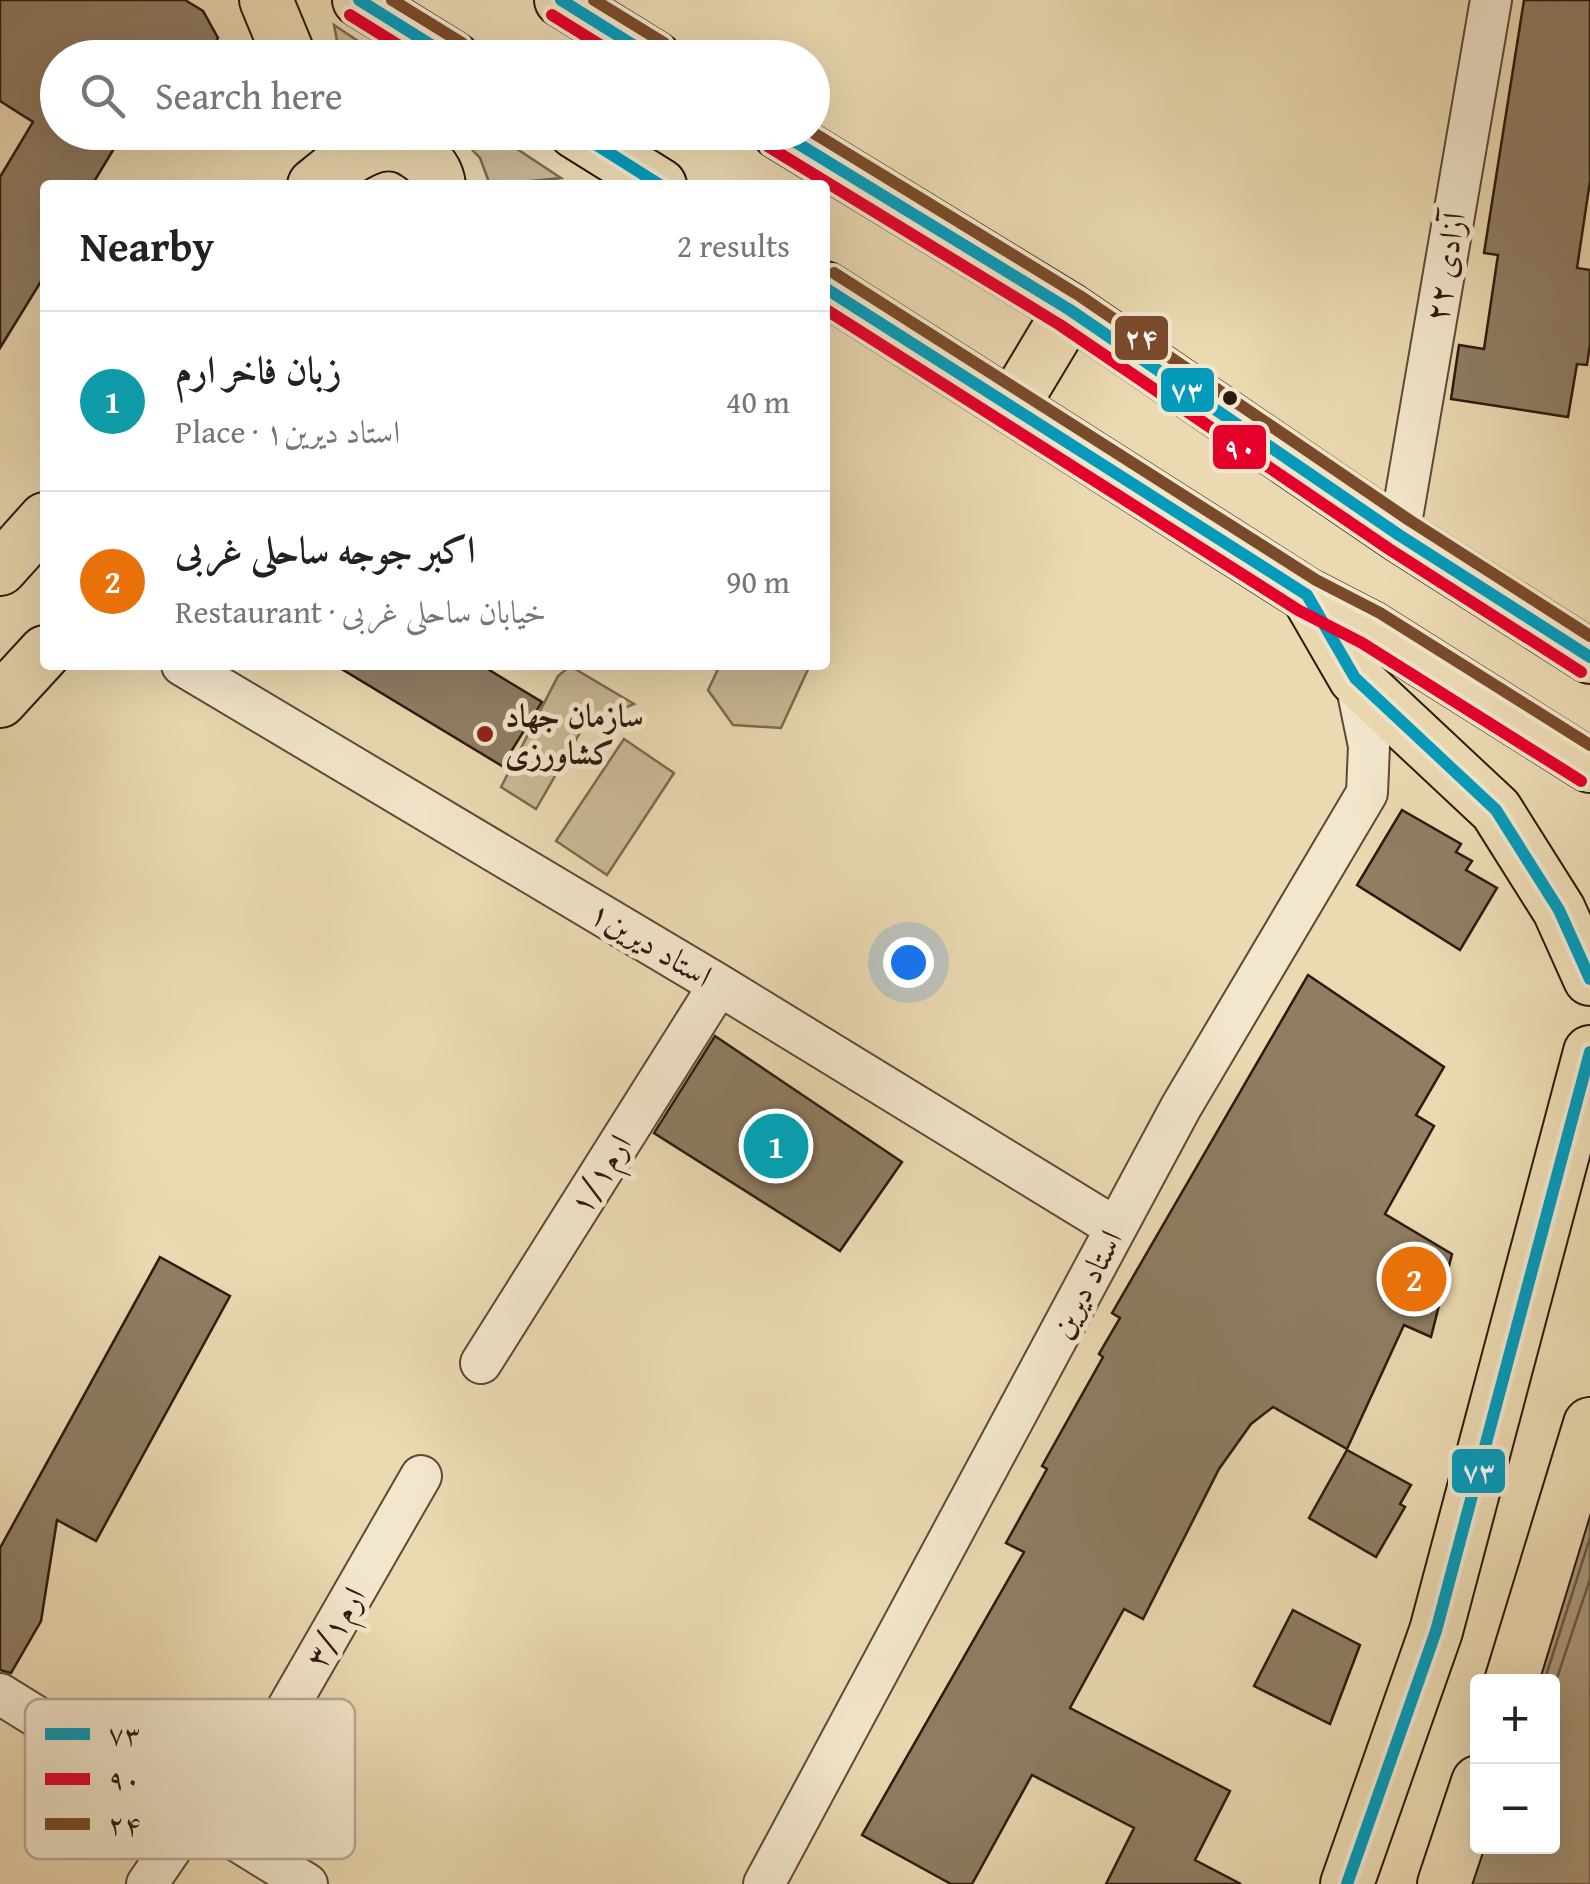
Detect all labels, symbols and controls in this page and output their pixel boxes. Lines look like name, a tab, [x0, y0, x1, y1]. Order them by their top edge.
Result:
search box	[40, 40, 830, 150]
text: Search here	[155, 67, 343, 123]
icon: search	[75, 68, 130, 123]
street label: آزادی ۲۲	[1412, 206, 1478, 325]
text: Nearby	[80, 215, 214, 276]
text: 2 results	[677, 222, 790, 269]
line badge: ۲۴	[1113, 314, 1170, 362]
text: ۲۴	[1125, 316, 1157, 357]
text: زبان فاخر ارم	[175, 341, 342, 397]
line badge: ۷۳	[1159, 366, 1216, 414]
text: ۷۳	[1171, 369, 1203, 410]
text: 1	[104, 378, 121, 425]
text: 40 m	[726, 378, 790, 425]
unlabelled marker	[1220, 388, 1240, 408]
text: Place · استاد دیرین۱	[175, 408, 400, 455]
line badge: ۹۰	[1211, 423, 1268, 471]
text: ۹۰	[1224, 426, 1256, 467]
text: اکبر جوجه ساحلی غربی	[175, 521, 476, 577]
text: 2	[104, 558, 121, 605]
text: 90 m	[726, 558, 790, 605]
text: Restaurant · خیابان ساحلی غربی	[175, 588, 546, 635]
place label: سازمان جهاد کشاورزی	[505, 692, 644, 776]
marker: سازمان جهاد کشاورزی	[474, 723, 496, 745]
street label: استاد دیرین۱	[581, 889, 721, 999]
your location	[883, 937, 934, 988]
pin: 1	[744, 1108, 808, 1184]
street label: ۱/۱ارم	[557, 1125, 647, 1226]
street label: استاد دیرین	[1037, 1221, 1134, 1346]
pin: 2	[1382, 1242, 1446, 1316]
line badge: ۷۳	[1450, 1447, 1507, 1495]
text: ۷۳	[1463, 1450, 1495, 1491]
street label: ۳/۱ارم	[293, 1577, 381, 1679]
map controls	[1470, 1674, 1560, 1854]
button: +	[1470, 1674, 1560, 1764]
legend	[25, 1699, 355, 1859]
text: ۷۳	[108, 1713, 141, 1754]
text: ۹۰	[108, 1758, 141, 1799]
button: −	[1470, 1764, 1560, 1854]
text: ۲۴	[108, 1803, 141, 1844]

